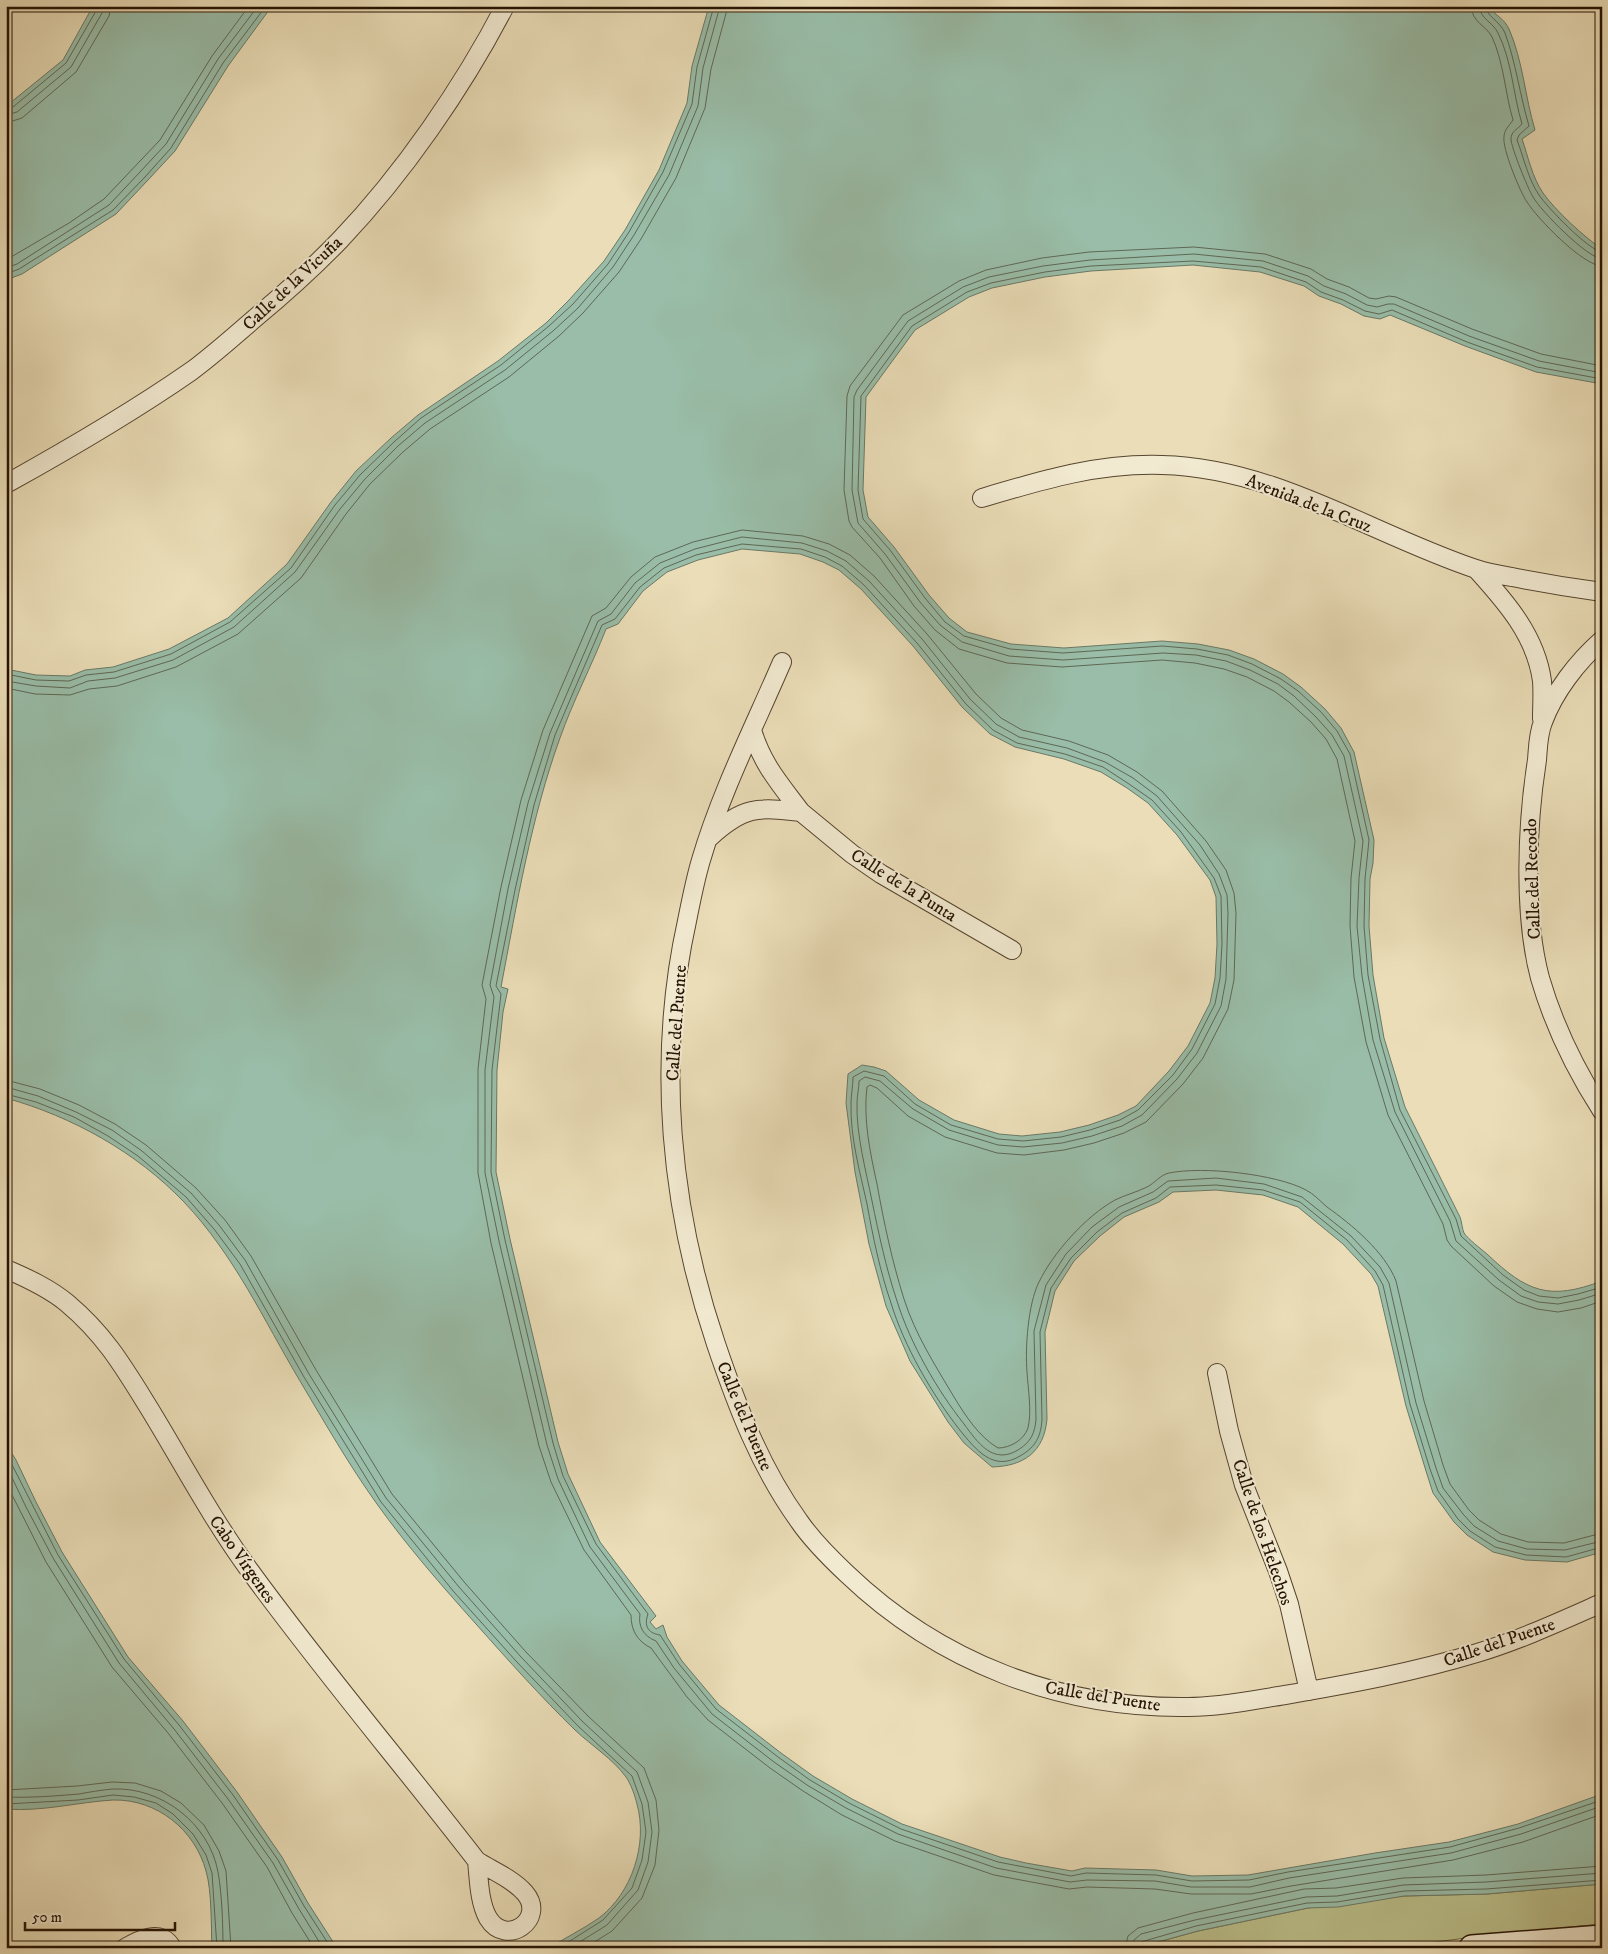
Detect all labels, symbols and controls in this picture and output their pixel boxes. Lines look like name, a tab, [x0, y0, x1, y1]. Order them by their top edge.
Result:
street label: Calle de la Vicuña	[238, 232, 347, 336]
street label: Avenida de la Cruz	[1242, 470, 1375, 538]
street label: Calle del Recodo	[1520, 818, 1546, 940]
street label: Calle de la Punta	[846, 845, 961, 927]
street label: Calle del Puente	[662, 964, 692, 1082]
street label: Calle del Puente	[711, 1358, 777, 1474]
street label: Calle de los Helechos	[1227, 1456, 1297, 1608]
street label: Cabo Vírgenes	[204, 1512, 280, 1608]
street label: Calle del Puente	[1441, 1614, 1558, 1672]
street label: Calle del Puente	[1044, 1677, 1162, 1717]
scale bar	[25, 1899, 175, 1931]
text: 50 m	[32, 1908, 62, 1927]

